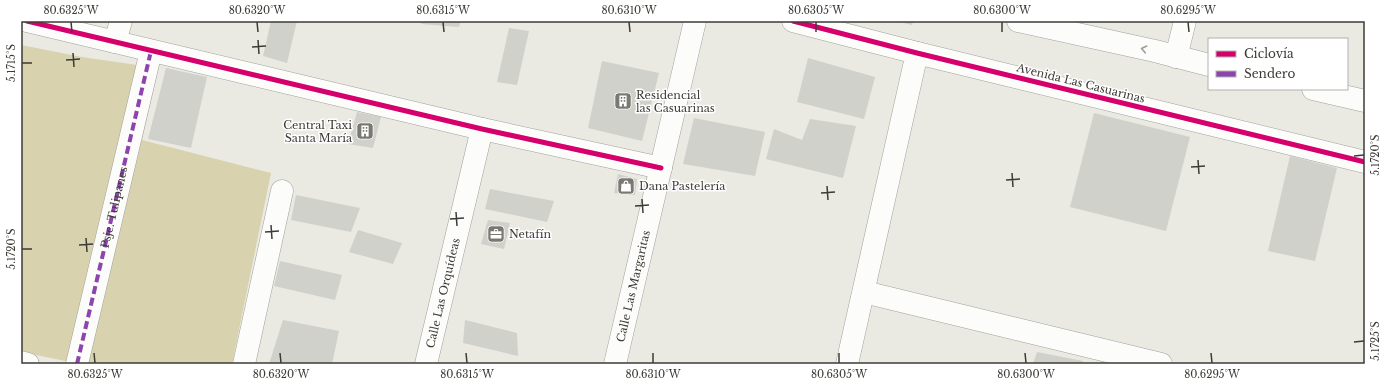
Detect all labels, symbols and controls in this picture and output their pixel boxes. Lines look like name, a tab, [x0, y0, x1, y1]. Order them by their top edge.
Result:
text: 80.6325°W	[43, 4, 99, 17]
text: 80.6320°W	[229, 4, 286, 17]
text: 80.6315°W	[416, 4, 470, 17]
text: 80.6310°W	[602, 4, 657, 17]
text: 80.6305°W	[788, 4, 844, 17]
text: 80.6300°W	[973, 4, 1031, 17]
text: 80.6295°W	[1160, 4, 1216, 17]
legend	[1208, 38, 1348, 90]
text: 5.1715°S	[5, 44, 18, 82]
one-way arrow	[1141, 45, 1147, 53]
text: Ciclovía	[1244, 46, 1294, 61]
street label: Avenida Las Casuarinas	[1014, 60, 1147, 106]
text: Sendero	[1244, 66, 1295, 81]
place label: Residencial las Casuarinas	[636, 88, 715, 115]
building icon: Residencial las Casuarinas	[613, 91, 633, 111]
place label: Central Taxi Santa María	[283, 118, 353, 145]
building icon: Central Taxi Santa María	[355, 121, 375, 141]
text: 5.1720°S	[1369, 135, 1382, 175]
street label: Psje. Tulipanes	[98, 165, 130, 249]
shop icon: Dana Pastelería	[616, 176, 636, 196]
place label: Dana Pastelería	[639, 179, 726, 193]
office icon: Netafín	[486, 224, 506, 244]
place label: Netafín	[509, 227, 551, 241]
text: 5.1720°S	[5, 229, 18, 269]
street label: Calle Las Margaritas	[613, 229, 653, 343]
street label: Calle Las Orquídeas	[423, 237, 463, 349]
text: 5.1725°S	[1369, 321, 1382, 361]
text: 80.6325°W	[67, 368, 123, 381]
text: 80.6320°W	[253, 368, 310, 381]
text: 80.6315°W	[440, 368, 494, 381]
text: 80.6310°W	[626, 368, 681, 381]
text: 80.6305°W	[811, 368, 867, 381]
text: 80.6300°W	[997, 368, 1055, 381]
text: 80.6295°W	[1184, 368, 1240, 381]

